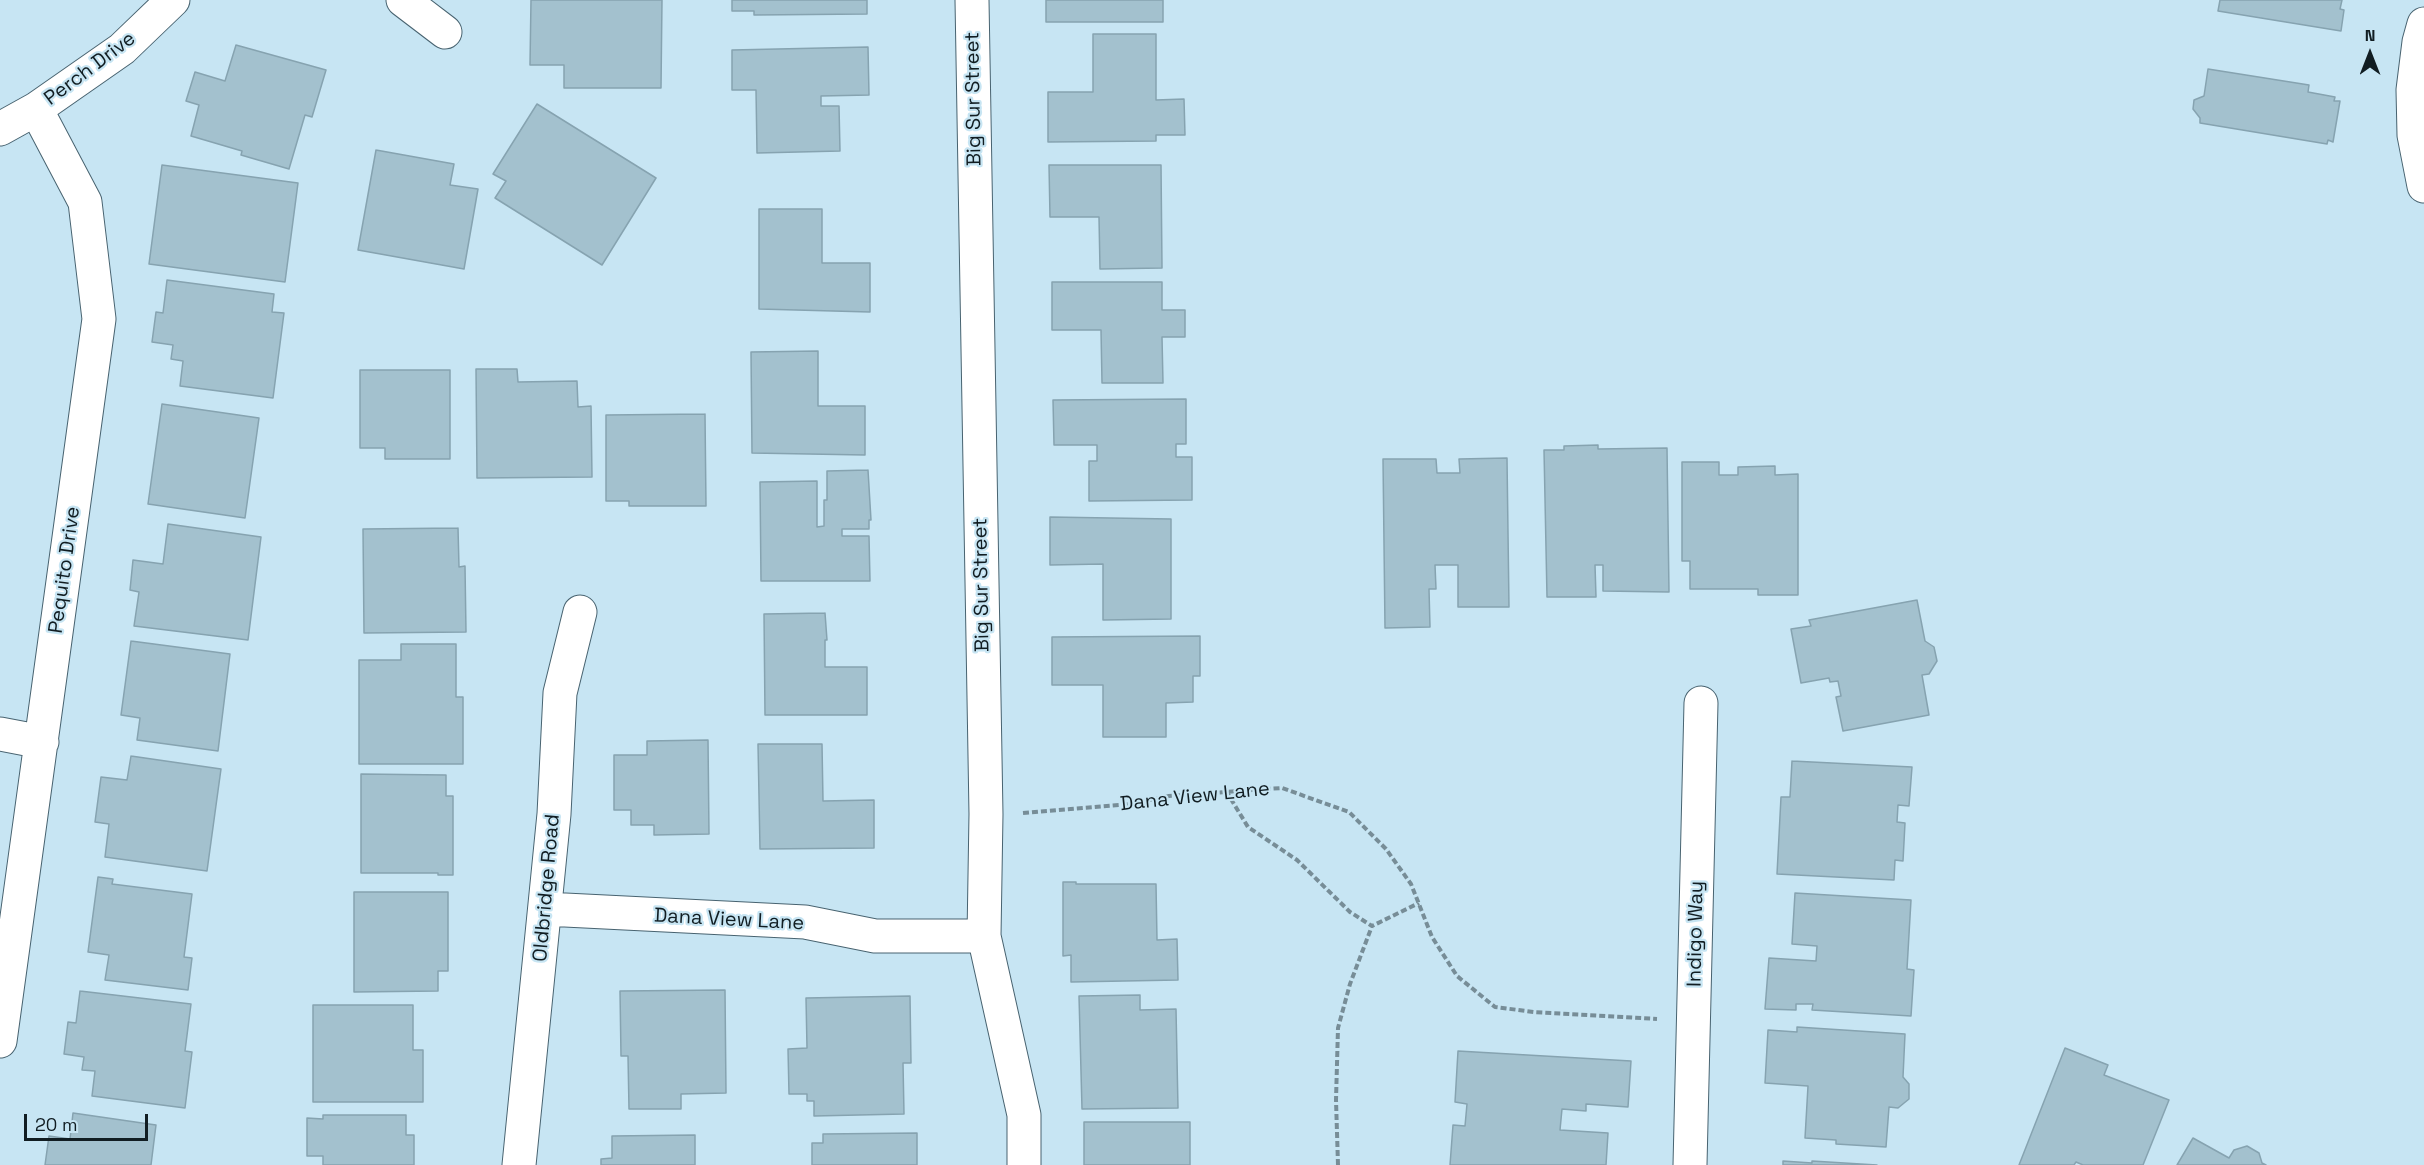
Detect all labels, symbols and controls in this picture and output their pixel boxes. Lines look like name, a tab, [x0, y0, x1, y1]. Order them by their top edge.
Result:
north arrow	[2340, 24, 2400, 84]
text: N	[2365, 25, 2375, 46]
street label: Perch Drive	[40, 27, 140, 111]
street label: Big Sur Street	[961, 32, 987, 166]
street label: Pequito Drive	[44, 505, 86, 635]
street label: Big Sur Street	[969, 518, 995, 652]
street label: Dana View Lane	[1119, 777, 1271, 817]
street label: Oldbridge Road	[529, 813, 565, 963]
street label: Indigo Way	[1683, 881, 1709, 987]
street label: Dana View Lane	[653, 904, 805, 936]
scale bar	[27, 1102, 152, 1140]
text: 20 m	[35, 1113, 78, 1136]

